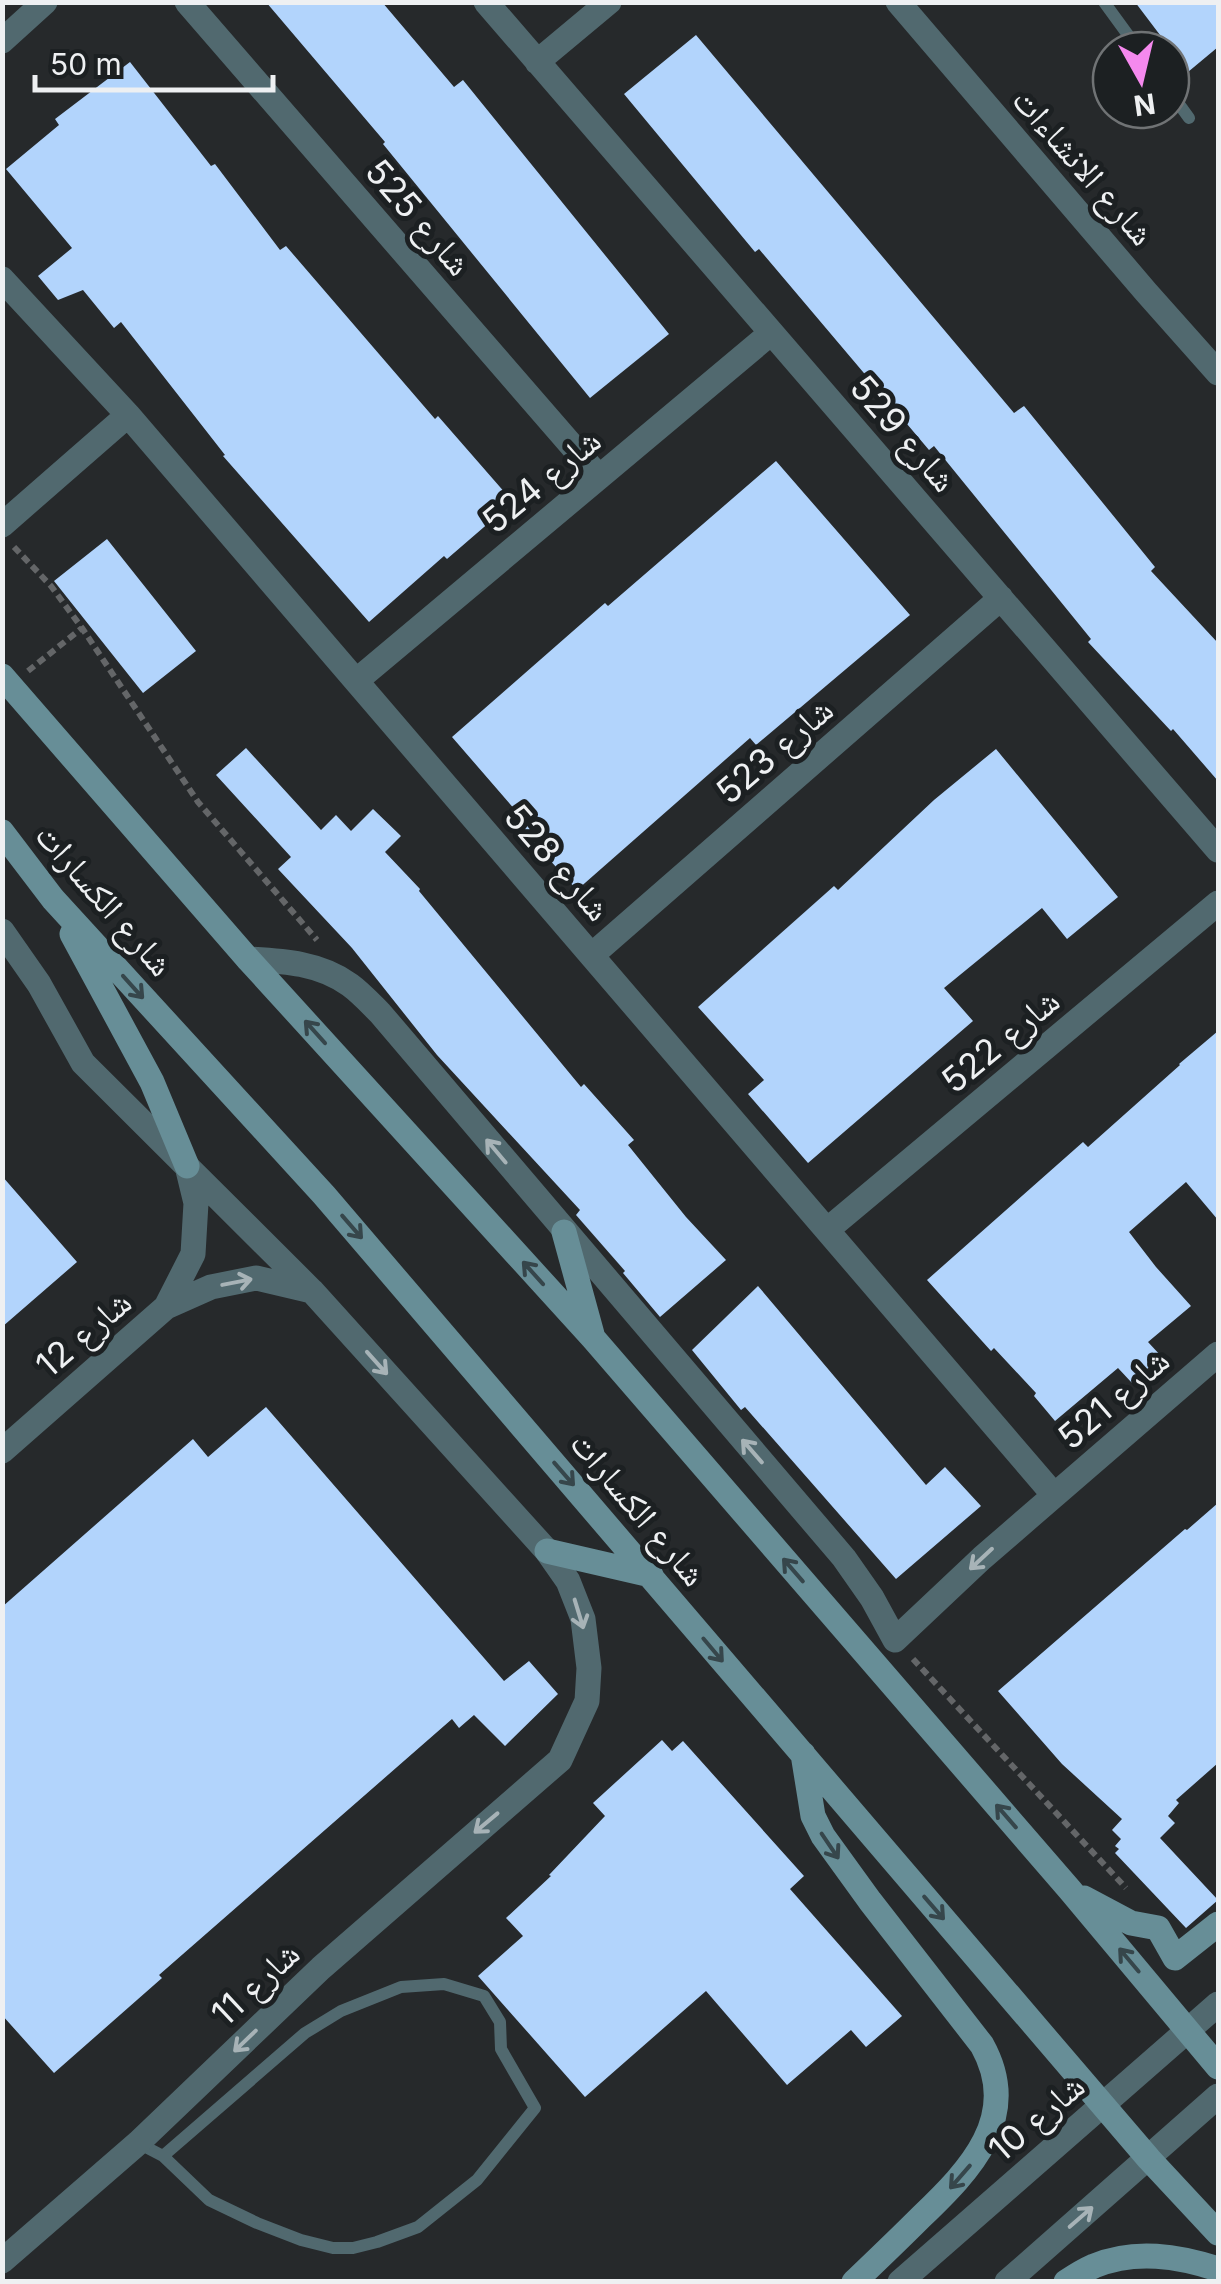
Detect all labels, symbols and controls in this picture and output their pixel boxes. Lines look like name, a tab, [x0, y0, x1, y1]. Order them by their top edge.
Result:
scale bar	[35, 30, 272, 92]
north arrow	[1091, 30, 1191, 130]
text: 50 m	[50, 46, 122, 82]
street label: شارع الانشاءات	[1003, 79, 1164, 255]
text: N	[1132, 86, 1157, 123]
street label: شارع 525	[356, 150, 481, 285]
street label: شارع 529	[840, 366, 966, 501]
street label: شارع 524	[473, 419, 610, 543]
street label: شارع 523	[707, 688, 842, 813]
street label: شارع 528	[494, 795, 620, 930]
street label: شارع الكسارات	[26, 814, 183, 985]
one-way arrow	[121, 974, 145, 998]
street label: شارع 522	[933, 979, 1069, 1103]
one-way arrow	[303, 1020, 326, 1045]
one-way arrow	[485, 1138, 507, 1164]
one-way arrow	[340, 1214, 363, 1239]
one-way arrow	[522, 1261, 545, 1286]
one-way arrow	[220, 1271, 252, 1290]
street label: شارع 12	[27, 1280, 140, 1387]
street label: شارع 521	[1049, 1338, 1178, 1459]
one-way arrow	[365, 1350, 388, 1375]
street label: شارع الكسارات	[561, 1422, 716, 1595]
one-way arrow	[741, 1439, 763, 1465]
one-way arrow	[552, 1460, 574, 1486]
one-way arrow	[969, 1548, 994, 1571]
one-way arrow	[782, 1558, 805, 1583]
one-way arrow	[571, 1598, 589, 1630]
one-way arrow	[701, 1637, 724, 1662]
one-way arrow	[995, 1804, 1018, 1829]
one-way arrow	[474, 1811, 499, 1834]
one-way arrow	[819, 1831, 840, 1859]
one-way arrow	[923, 1895, 946, 1920]
street label: شارع 11	[202, 1932, 309, 2036]
one-way arrow	[1118, 1948, 1140, 1974]
one-way arrow	[233, 2029, 258, 2052]
street label: شارع 10	[980, 2064, 1094, 2171]
one-way arrow	[949, 2164, 971, 2190]
one-way arrow	[1067, 2207, 1093, 2229]

